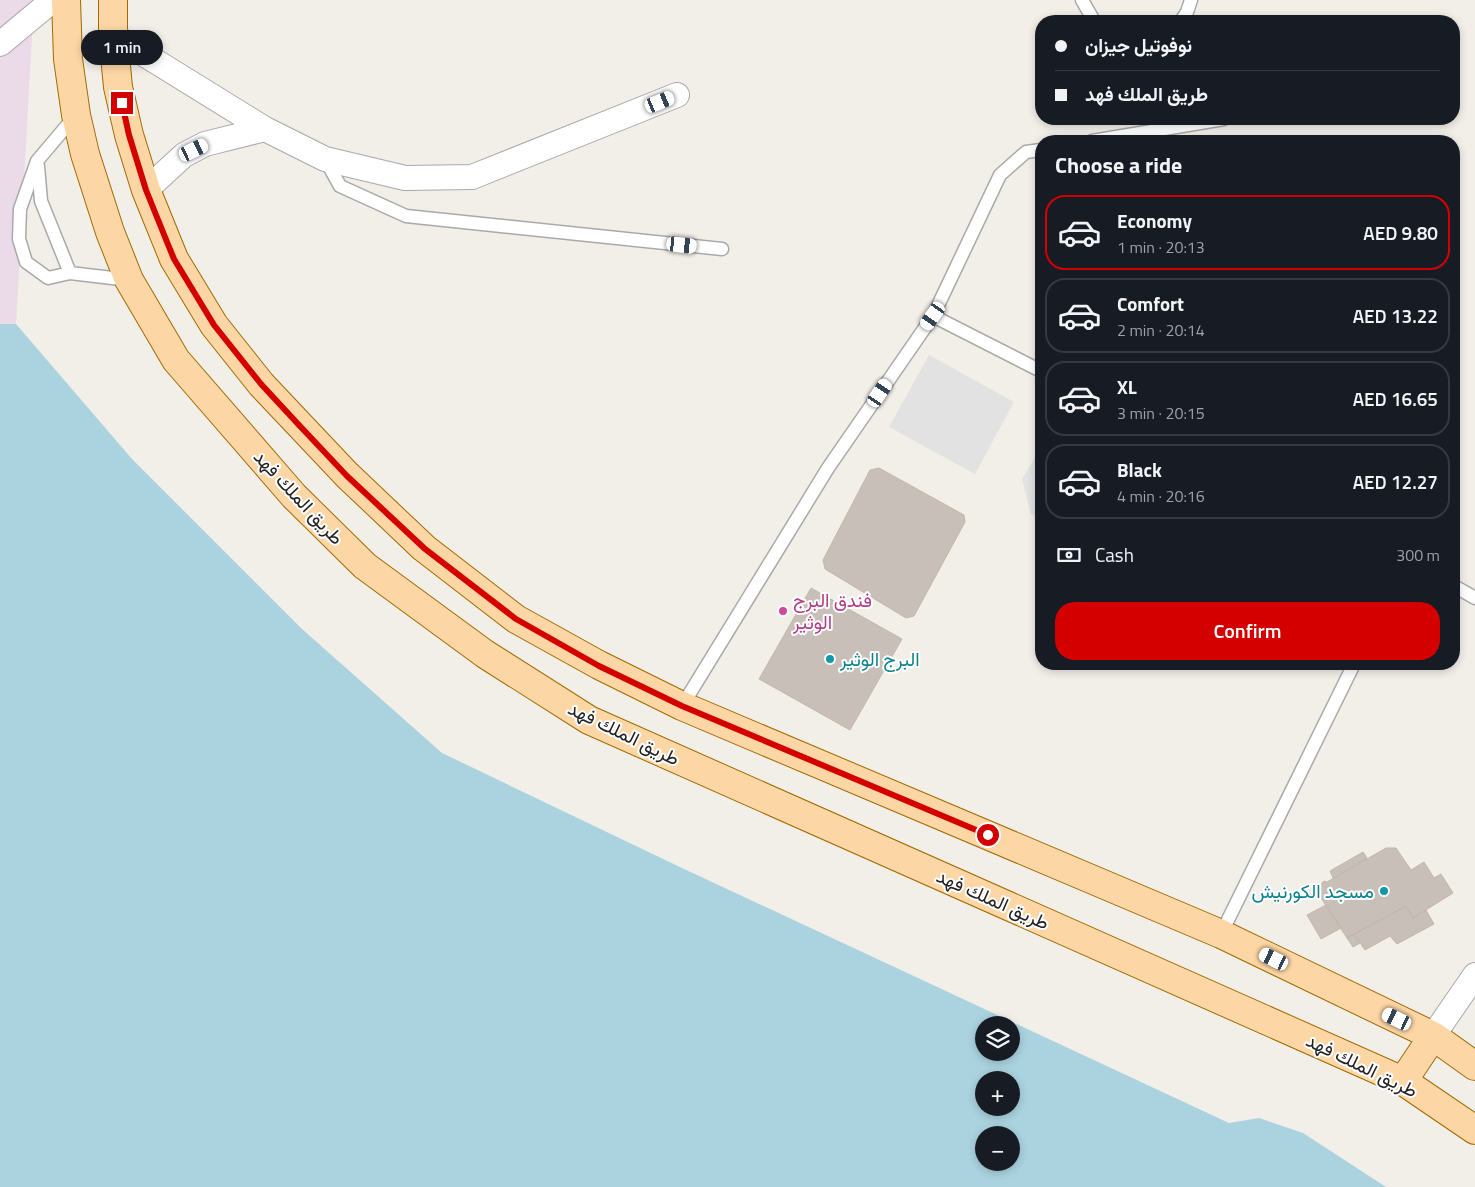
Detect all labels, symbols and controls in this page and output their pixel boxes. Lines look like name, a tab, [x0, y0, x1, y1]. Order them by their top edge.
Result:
text: نوفوتيل جيزان	[1085, 30, 1192, 59]
callout: 1 min	[81, 31, 163, 66]
text: 1 min	[103, 35, 141, 59]
text: طريق الملك فهد	[1085, 79, 1208, 108]
car	[643, 89, 676, 115]
route end	[111, 92, 133, 114]
car	[177, 137, 210, 163]
text: Choose a ride	[1055, 148, 1182, 182]
text: Economy	[1117, 206, 1192, 235]
icon: car	[1057, 210, 1102, 255]
text: AED 9.80	[1363, 218, 1438, 247]
text: 1 min · 20:13	[1117, 235, 1205, 259]
car	[666, 236, 697, 254]
text: Comfort	[1117, 289, 1184, 318]
icon: car	[1057, 293, 1102, 338]
car	[918, 299, 947, 333]
text: AED 13.22	[1353, 301, 1438, 330]
text: 2 min · 20:14	[1117, 318, 1205, 342]
text: XL	[1117, 372, 1137, 401]
car	[865, 376, 894, 410]
icon: car	[1057, 376, 1102, 421]
text: AED 16.65	[1353, 384, 1438, 413]
text: 3 min · 20:15	[1117, 401, 1205, 425]
street label: طريق الملك فهد	[248, 443, 351, 551]
text: Black	[1117, 455, 1162, 484]
icon: car	[1057, 459, 1102, 504]
text: AED 12.27	[1353, 467, 1438, 496]
text: 4 min · 20:16	[1117, 484, 1205, 508]
text: Cash	[1095, 540, 1134, 569]
icon: cash	[1055, 541, 1083, 569]
text: 300 m	[1396, 543, 1440, 567]
place label: فندق البرج الوثير	[792, 585, 872, 636]
button: Confirm	[1055, 602, 1440, 660]
marker: فندق البرج الوثير	[777, 605, 789, 617]
place label: البرج الوثير	[839, 644, 920, 673]
marker: البرج الوثير	[824, 653, 836, 665]
street label: طريق الملك فهد	[563, 693, 685, 772]
route start	[977, 824, 999, 846]
street label: طريق الملك فهد	[932, 861, 1054, 936]
place label: مسجد الكورنيش	[1252, 876, 1374, 905]
marker: مسجد الكورنيش	[1378, 885, 1390, 897]
car	[1257, 946, 1290, 972]
car	[1380, 1006, 1413, 1032]
map controls	[975, 1016, 1020, 1171]
button: layers	[975, 1016, 1020, 1061]
street label: طريق الملك فهد	[1301, 1025, 1423, 1104]
button: +	[975, 1071, 1020, 1116]
button: −	[975, 1126, 1020, 1171]

